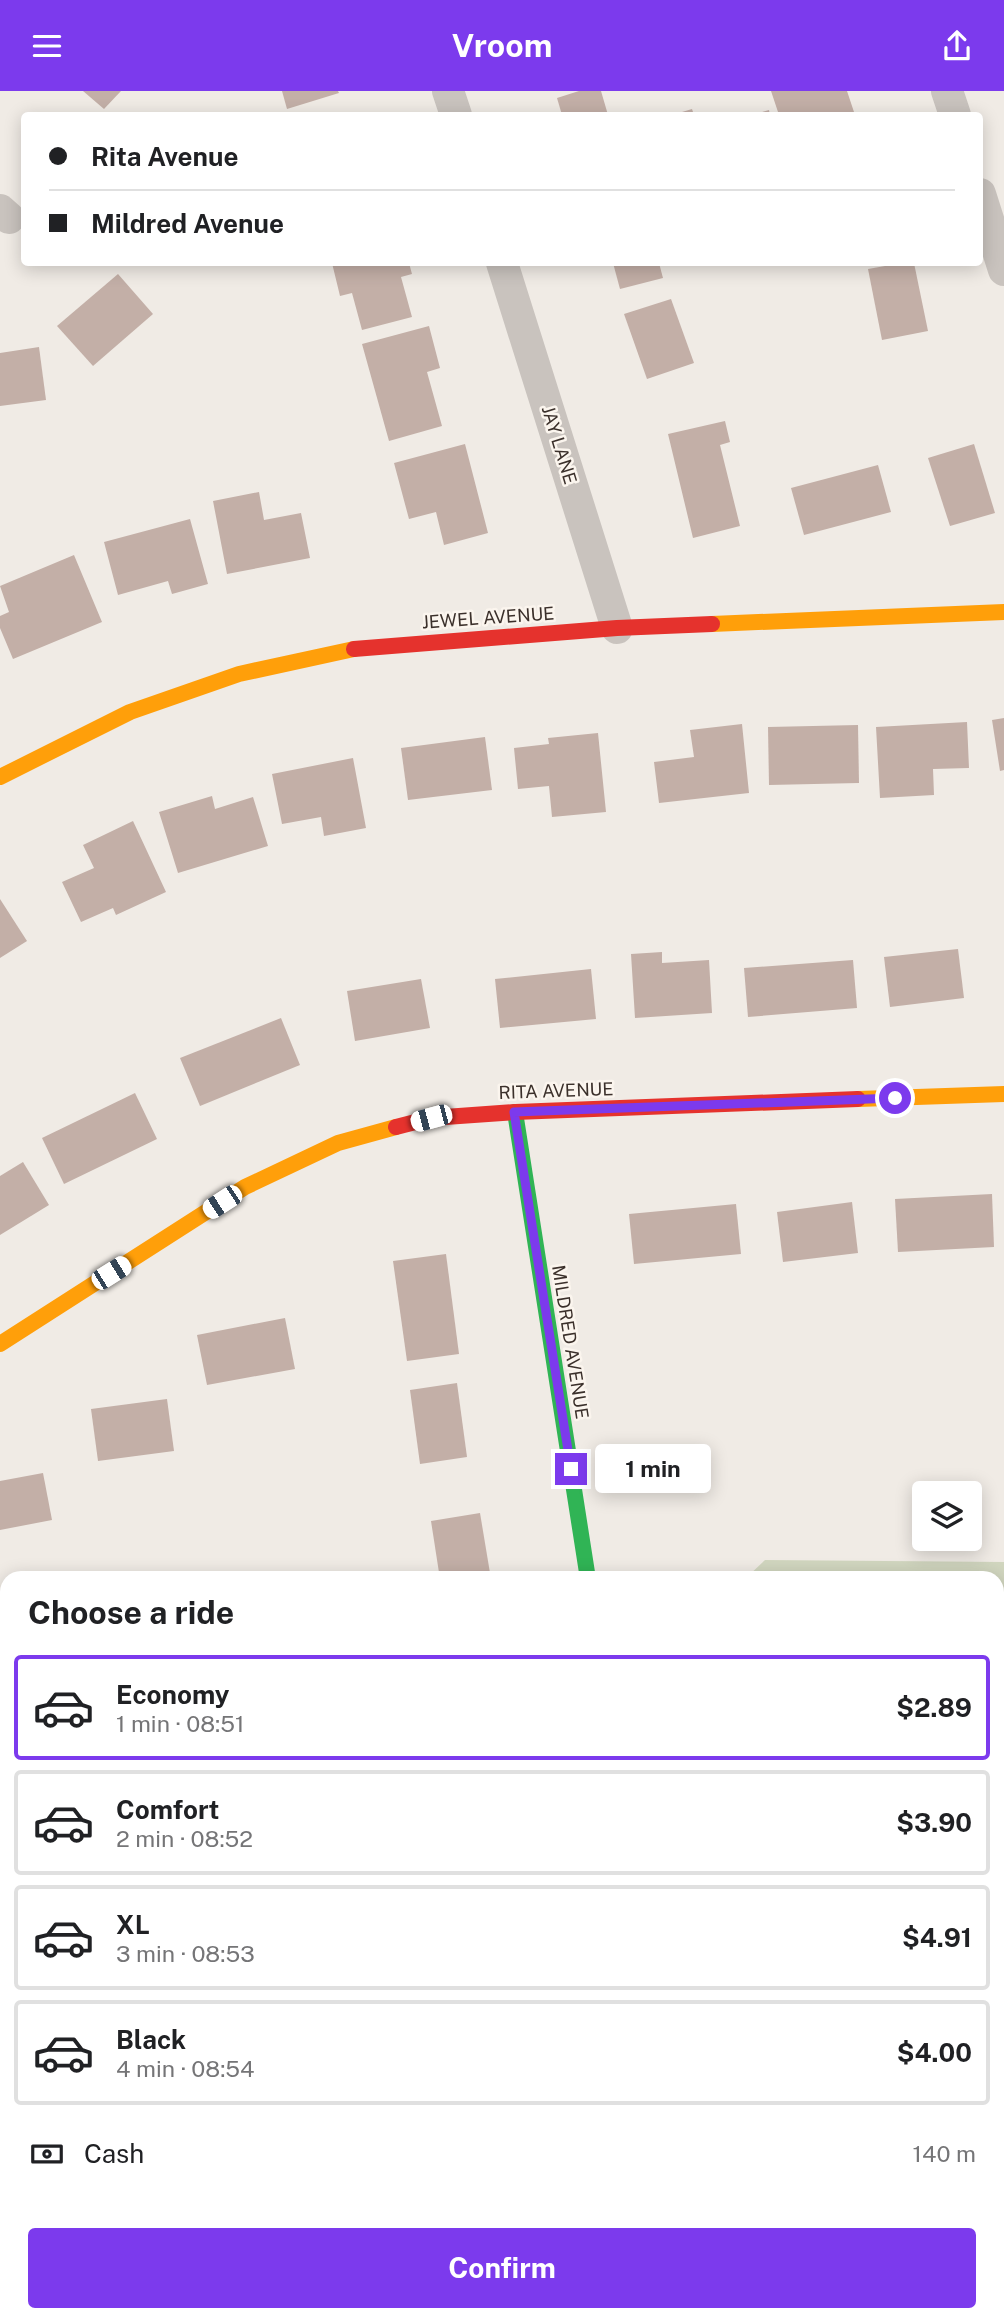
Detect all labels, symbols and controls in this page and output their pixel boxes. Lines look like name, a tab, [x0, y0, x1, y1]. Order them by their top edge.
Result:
icon: menu	[28, 27, 66, 65]
text: Vroom	[452, 27, 552, 64]
icon: share	[938, 27, 976, 65]
text: Rita Avenue	[91, 141, 238, 172]
text: Mildred Avenue	[91, 208, 284, 239]
street label: JAY LANE	[538, 403, 581, 487]
street label: JEWEL AVENUE	[421, 602, 555, 633]
street label: RITA AVENUE	[498, 1078, 614, 1103]
route start	[879, 1082, 911, 1114]
car	[408, 1102, 455, 1134]
car	[199, 1182, 246, 1222]
car	[88, 1253, 135, 1293]
street label: MILDRED AVENUE	[548, 1263, 593, 1420]
callout: 1 min	[596, 1445, 711, 1493]
route end	[555, 1453, 587, 1485]
text: 1 min	[625, 1455, 681, 1482]
map controls	[912, 1481, 982, 1551]
button: layers	[912, 1481, 982, 1551]
text: Choose a ride	[28, 1594, 234, 1631]
icon: car	[32, 1676, 95, 1739]
text: Economy	[116, 1679, 229, 1710]
text: $2.89	[896, 1692, 972, 1723]
text: 1 min · 08:51	[116, 1710, 244, 1737]
icon: car	[32, 1791, 95, 1854]
text: Comfort	[116, 1794, 219, 1825]
text: $3.90	[896, 1807, 972, 1838]
text: 2 min · 08:52	[116, 1825, 253, 1852]
icon: car	[32, 1906, 95, 1969]
text: XL	[116, 1909, 150, 1940]
text: $4.91	[902, 1922, 972, 1953]
text: 3 min · 08:53	[116, 1940, 255, 1967]
icon: car	[32, 2021, 95, 2084]
text: Black	[116, 2024, 186, 2055]
text: $4.00	[897, 2037, 972, 2068]
text: 4 min · 08:54	[116, 2055, 255, 2082]
icon: cash	[28, 2135, 66, 2173]
text: Cash	[84, 2138, 144, 2169]
text: 140 m	[913, 2140, 976, 2167]
button: Confirm	[28, 2228, 976, 2308]

